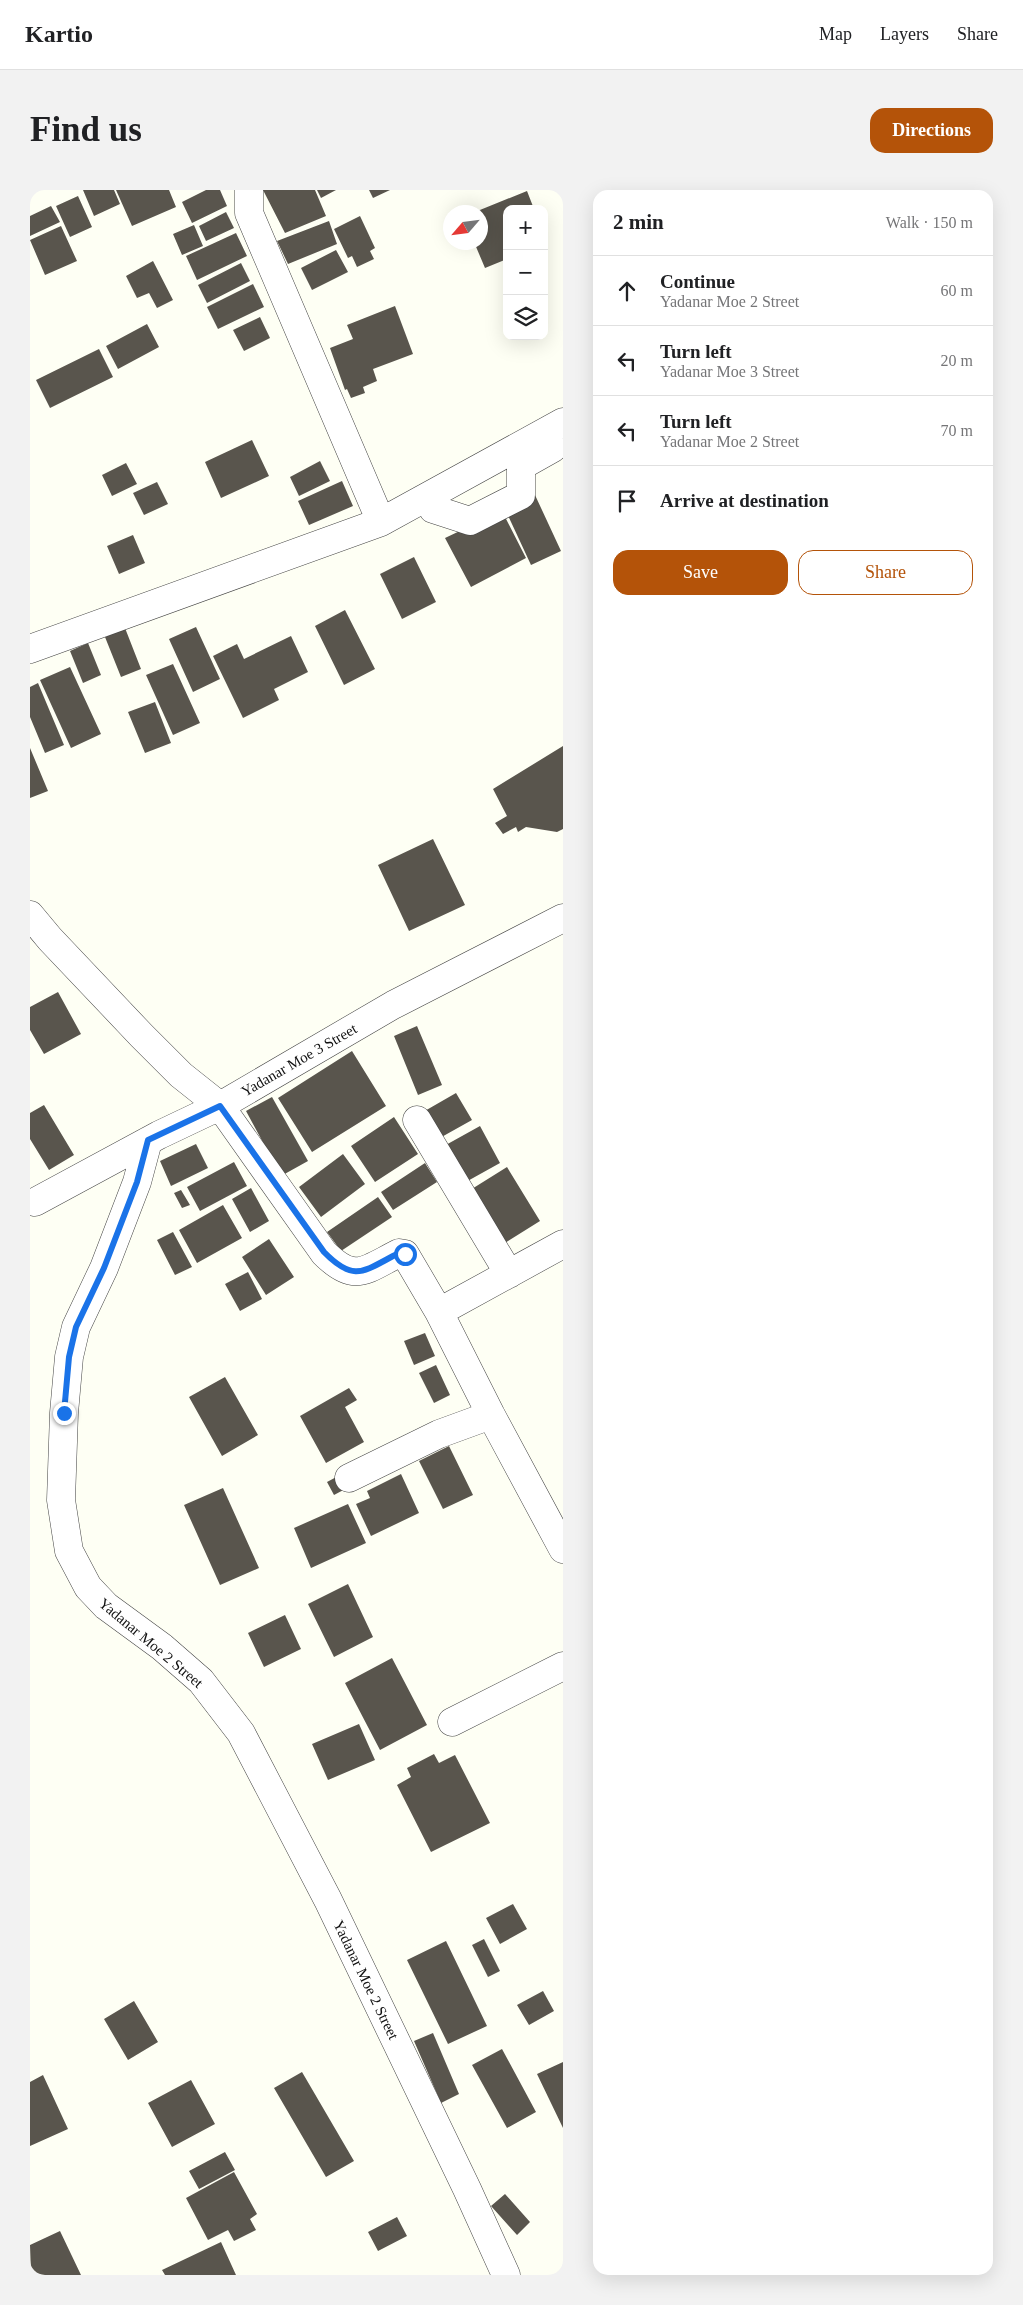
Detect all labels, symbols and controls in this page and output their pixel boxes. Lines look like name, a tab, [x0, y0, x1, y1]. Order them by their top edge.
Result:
text: Kartio	[25, 21, 93, 47]
text: Map	[819, 24, 852, 44]
text: Layers	[880, 24, 929, 44]
text: Share	[957, 24, 998, 44]
button: Directions	[870, 108, 993, 153]
text: Find us	[30, 110, 142, 149]
north arrow	[443, 205, 488, 250]
map controls	[503, 205, 548, 340]
button: +	[503, 205, 548, 250]
text: 2 min	[613, 210, 664, 234]
text: Walk · 150 m	[886, 214, 973, 231]
button: −	[503, 250, 548, 295]
text: Continue	[660, 271, 735, 292]
icon: ahead	[613, 277, 641, 305]
text: 60 m	[941, 282, 973, 299]
text: Yadanar Moe 2 Street	[660, 293, 799, 310]
button: layers	[503, 295, 548, 340]
text: Turn left	[660, 341, 732, 362]
icon: left	[613, 347, 641, 375]
text: 20 m	[941, 352, 973, 369]
text: Yadanar Moe 3 Street	[660, 363, 799, 380]
text: Turn left	[660, 411, 732, 432]
icon: left	[613, 417, 641, 445]
text: 70 m	[941, 422, 973, 439]
text: Yadanar Moe 2 Street	[660, 433, 799, 450]
icon: arrive	[613, 487, 641, 515]
text: Arrive at destination	[660, 490, 829, 511]
button: Save	[613, 550, 788, 595]
button: Share	[798, 550, 973, 595]
street label: Yadanar Moe 3 Street	[238, 1020, 360, 1100]
route start	[394, 1243, 417, 1266]
route end	[53, 1402, 76, 1425]
street label: Yadanar Moe 2 Street	[96, 1595, 207, 1692]
street label: Yadanar Moe 2 Street	[330, 1918, 402, 2043]

